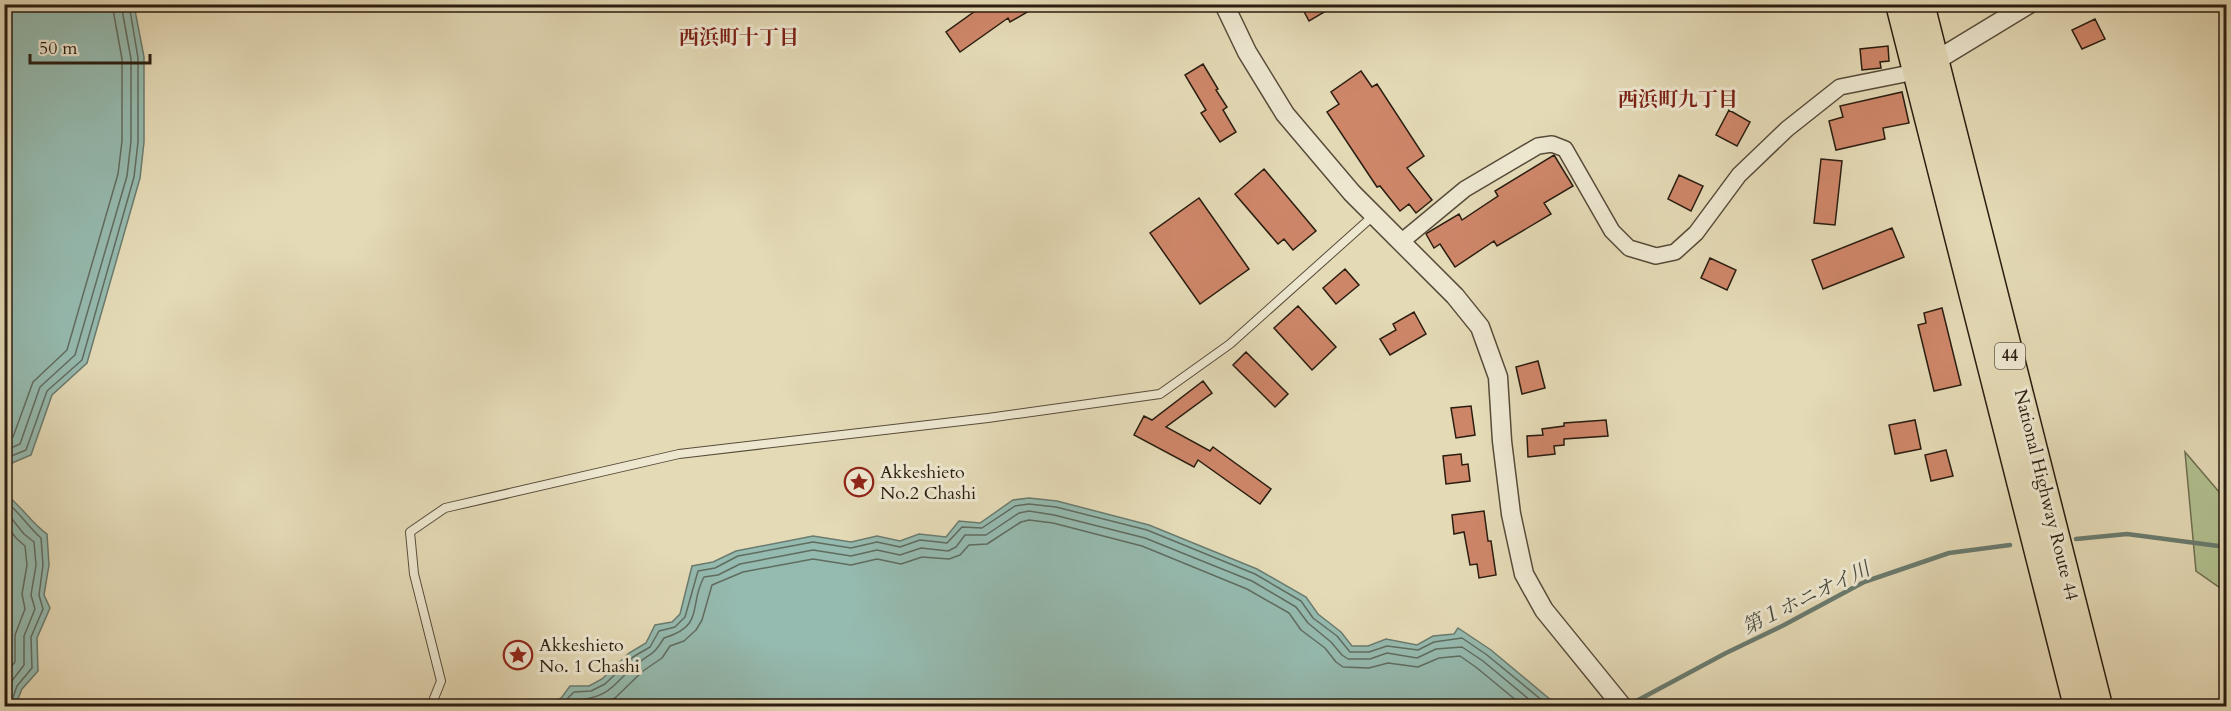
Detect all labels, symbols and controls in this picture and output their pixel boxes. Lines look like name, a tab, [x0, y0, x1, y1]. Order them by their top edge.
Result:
district label: 西浜町十丁目	[679, 24, 799, 51]
scale bar	[30, 27, 150, 65]
text: 50 m	[39, 36, 78, 61]
district label: 西浜町九丁目	[1618, 86, 1738, 113]
road number: 44	[1995, 343, 2025, 369]
street label: National Highway Route 44	[2008, 387, 2084, 603]
place label: Akkeshieto No.2 Chashi	[880, 460, 976, 506]
place icon: Akkeshieto No.2 Chashi	[843, 466, 875, 498]
water label: 第１ホニオイ川	[1738, 555, 1876, 641]
place label: Akkeshieto No. 1 Chashi	[539, 633, 640, 679]
place icon: Akkeshieto No. 1 Chashi	[502, 639, 534, 671]

